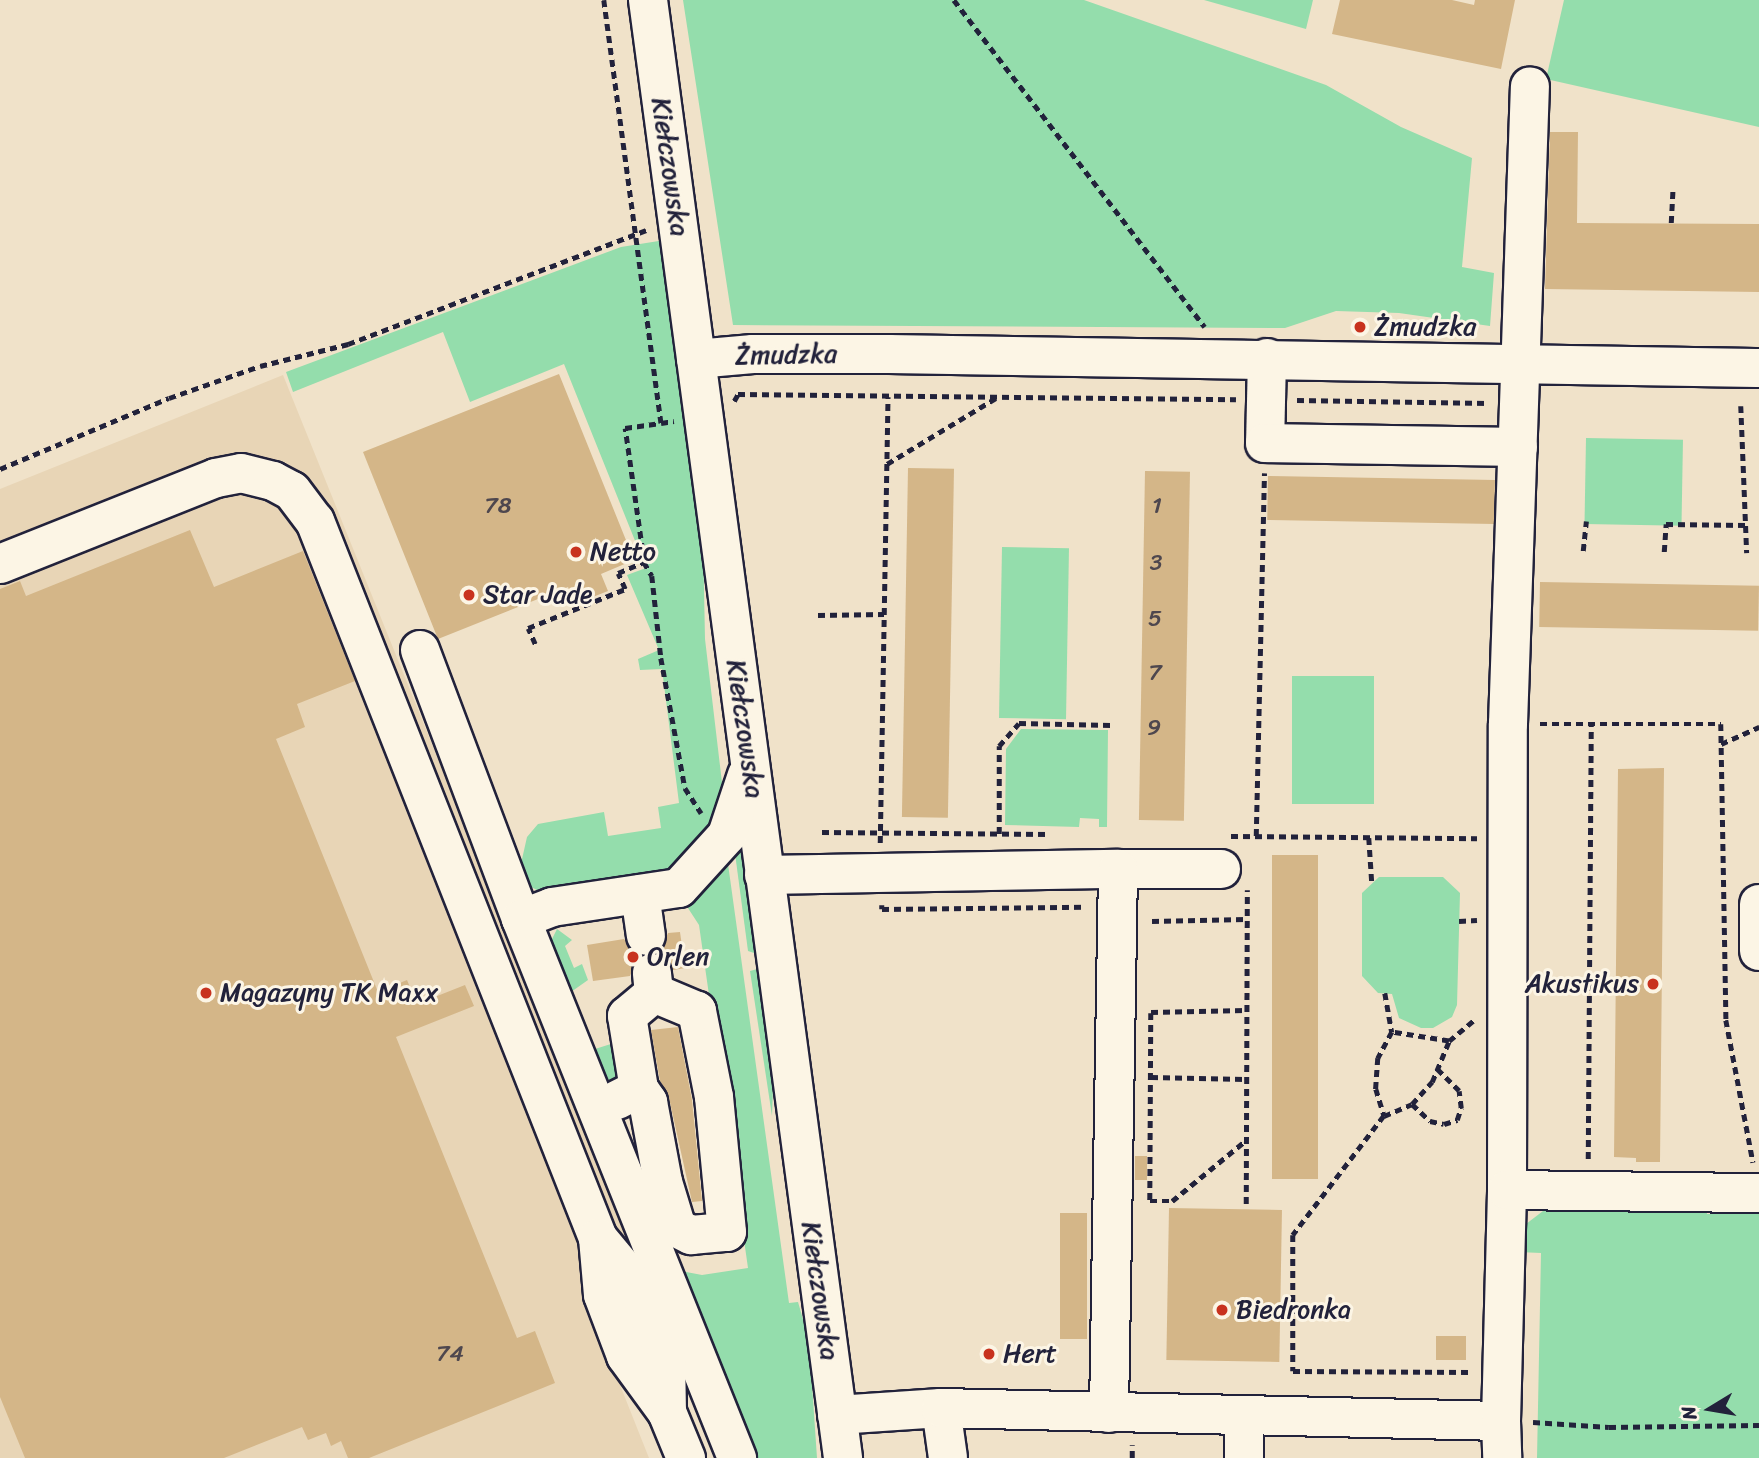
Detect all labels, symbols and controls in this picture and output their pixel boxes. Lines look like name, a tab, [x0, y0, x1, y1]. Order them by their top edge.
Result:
street label: Kiełczowska	[645, 96, 695, 238]
place label: Żmudzka	[1374, 311, 1476, 343]
marker: Żmudzka	[1352, 319, 1368, 335]
street label: Żmudzka	[735, 339, 837, 371]
house number: 78	[484, 492, 512, 520]
house number: 1	[1152, 492, 1162, 520]
place label: Netto	[590, 536, 656, 568]
marker: Netto	[568, 544, 584, 560]
house number: 3	[1150, 549, 1162, 577]
place label: Star Jade	[483, 579, 593, 611]
marker: Star Jade	[461, 587, 477, 603]
house number: 5	[1148, 605, 1162, 633]
street label: Kiełczowska	[720, 658, 770, 800]
house number: 7	[1148, 659, 1162, 687]
house number: 9	[1147, 714, 1161, 742]
place label: Orlen	[647, 941, 709, 973]
marker: Orlen	[625, 949, 641, 965]
place label: Akustikus	[1525, 968, 1639, 1000]
marker: Akustikus	[1645, 976, 1661, 992]
place label: Magazyny TK Maxx	[220, 977, 438, 1009]
marker: Magazyny TK Maxx	[198, 985, 214, 1001]
street label: Kiełczowska	[795, 1220, 845, 1362]
place label: Biedronka	[1236, 1294, 1351, 1326]
marker: Biedronka	[1214, 1302, 1230, 1318]
place label: Hert	[1003, 1338, 1057, 1370]
house number: 74	[436, 1340, 464, 1368]
marker: Hert	[981, 1346, 997, 1362]
north arrow	[1675, 1374, 1745, 1444]
text: N	[1671, 1403, 1706, 1423]

